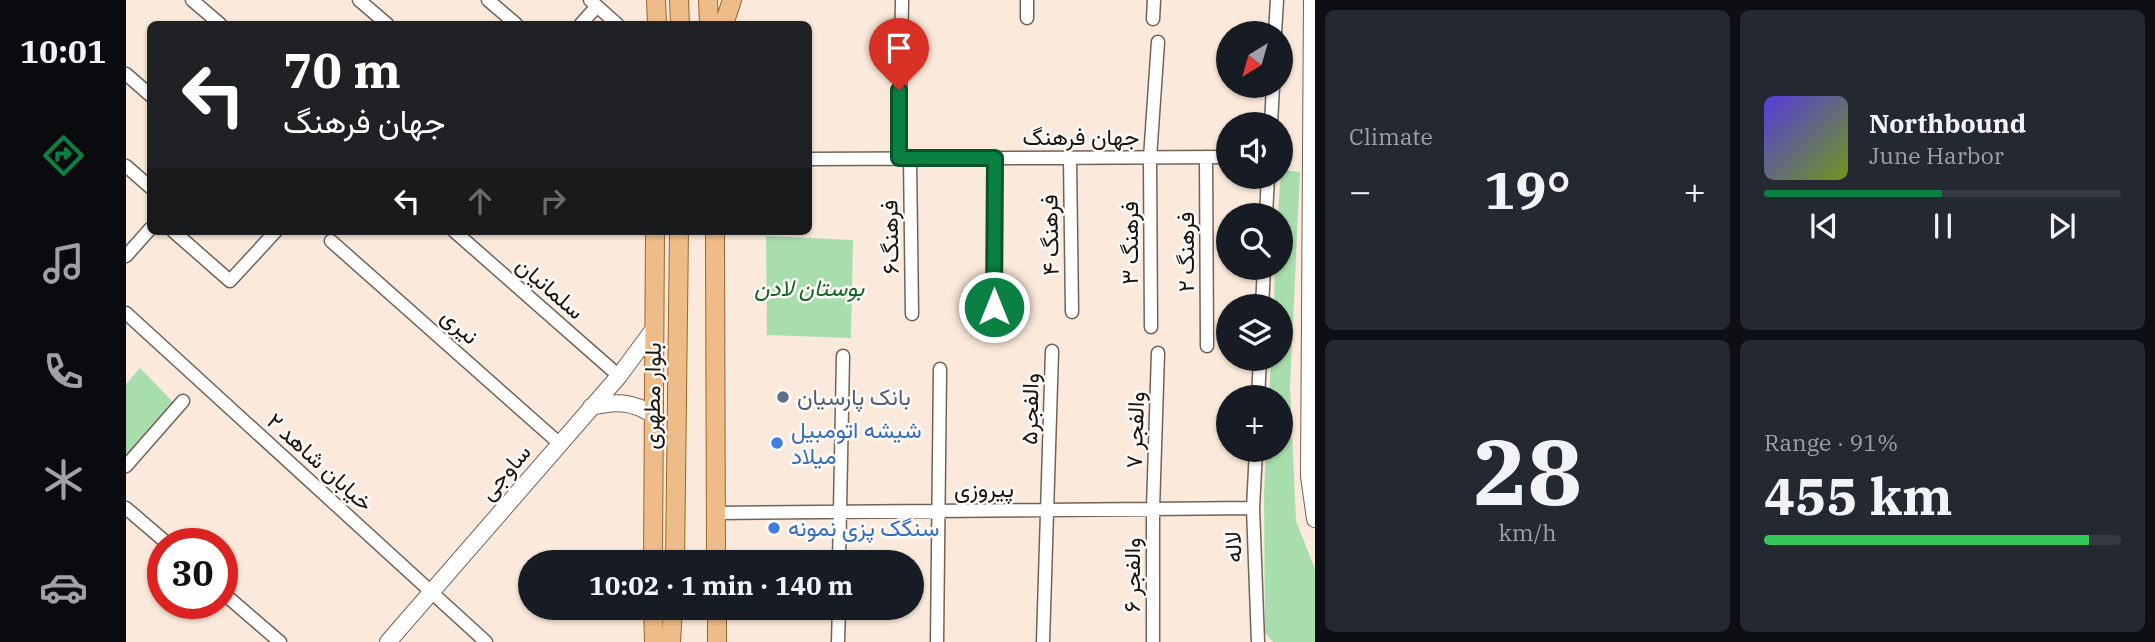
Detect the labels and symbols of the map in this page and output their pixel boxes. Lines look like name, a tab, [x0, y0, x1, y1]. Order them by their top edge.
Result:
pin	[869, 18, 929, 90]
north arrow	[1216, 21, 1293, 98]
street label: جهان فرهنگ	[1023, 121, 1139, 152]
street label: فرهنگ ۴	[1033, 194, 1066, 276]
street label: فرهنگ۶	[873, 200, 906, 274]
street label: فرهنگ ۳	[1114, 201, 1145, 285]
street label: فرهنگ ۲	[1170, 212, 1201, 292]
street label: سلمانیان	[510, 249, 591, 325]
position arrow	[957, 270, 1031, 344]
park label: بوستان لادن	[754, 272, 865, 303]
street label: نیری	[435, 300, 486, 351]
street label: بلوار مطهری	[635, 342, 668, 450]
street label: والفجر۵	[1013, 373, 1046, 445]
place label: بانک پارسیان	[797, 381, 911, 413]
marker: بانک پارسیان	[775, 389, 791, 405]
street label: والفجر ۷	[1118, 391, 1151, 469]
street label: خیابان شاهد ۲	[261, 406, 380, 517]
place label: شیشه اتومبیل میلاد	[791, 414, 922, 470]
marker: شیشه اتومبیل میلاد	[769, 435, 785, 451]
street label: ساوجی	[472, 437, 537, 506]
street label: پیروزی	[954, 473, 1014, 505]
place label: سنگک پزی نمونه	[788, 512, 940, 544]
marker: سنگک پزی نمونه	[766, 520, 782, 536]
speed limit sign: 30	[147, 528, 238, 619]
street label: لاله	[1216, 531, 1248, 563]
street label: والفجر ۶	[1116, 538, 1147, 612]

